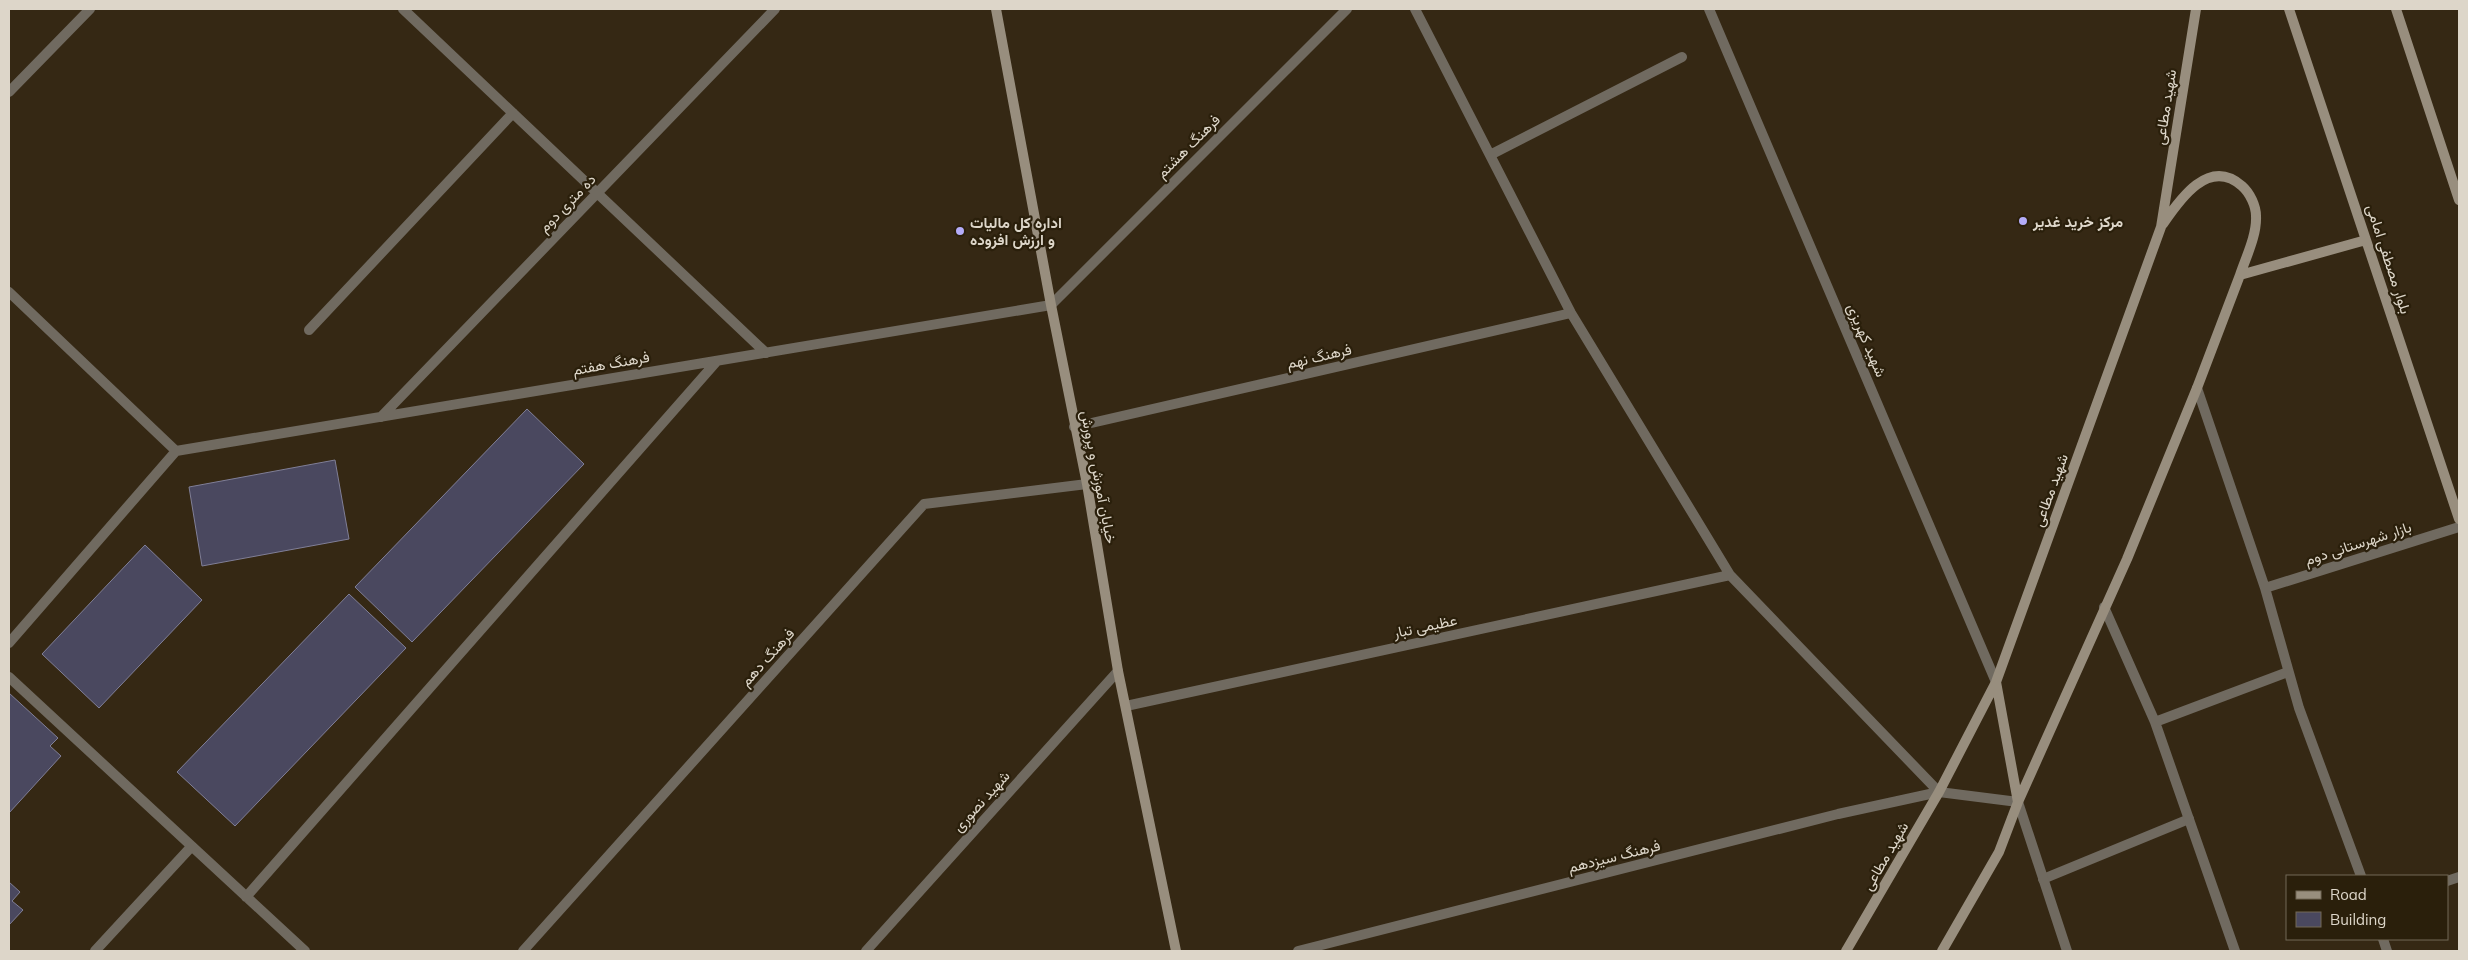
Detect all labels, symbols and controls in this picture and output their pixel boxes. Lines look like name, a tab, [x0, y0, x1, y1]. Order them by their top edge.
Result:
street label: شهید مطاعی	[2150, 68, 2181, 146]
street label: فرهنگ هشتم	[1152, 110, 1225, 183]
street label: ده متری دوم	[534, 170, 600, 237]
street label: بلوار مصطفی امامی	[2361, 202, 2416, 316]
place label: مرکز خرید غدیر	[2032, 212, 2123, 231]
place label: اداره کل مالیات و ارزش افزوده	[970, 213, 1062, 249]
marker: مرکز خرید غدیر	[2017, 215, 2029, 227]
marker: اداره کل مالیات و ارزش افزوده	[954, 225, 966, 237]
street label: شهید کهریزی	[1842, 300, 1891, 380]
street label: فرهنگ نهم	[1285, 339, 1354, 374]
street label: فرهنگ هفتم	[571, 347, 651, 380]
street label: خیابان آموزش و پرورش	[1076, 409, 1121, 545]
street label: شهید مطاعی	[2028, 451, 2073, 529]
street label: بازار شهرستانی دوم	[2302, 517, 2414, 570]
street label: عظیمی تبار	[1390, 610, 1459, 643]
street label: فرهنگ دهم	[736, 624, 799, 691]
street label: شهید نصوری	[948, 766, 1014, 836]
street label: شهید مطاعی	[1858, 818, 1913, 894]
street label: فرهنگ سیزدهم	[1566, 835, 1663, 878]
legend	[2286, 875, 2448, 940]
text: Road	[2330, 885, 2367, 904]
text: Building	[2330, 910, 2386, 929]

